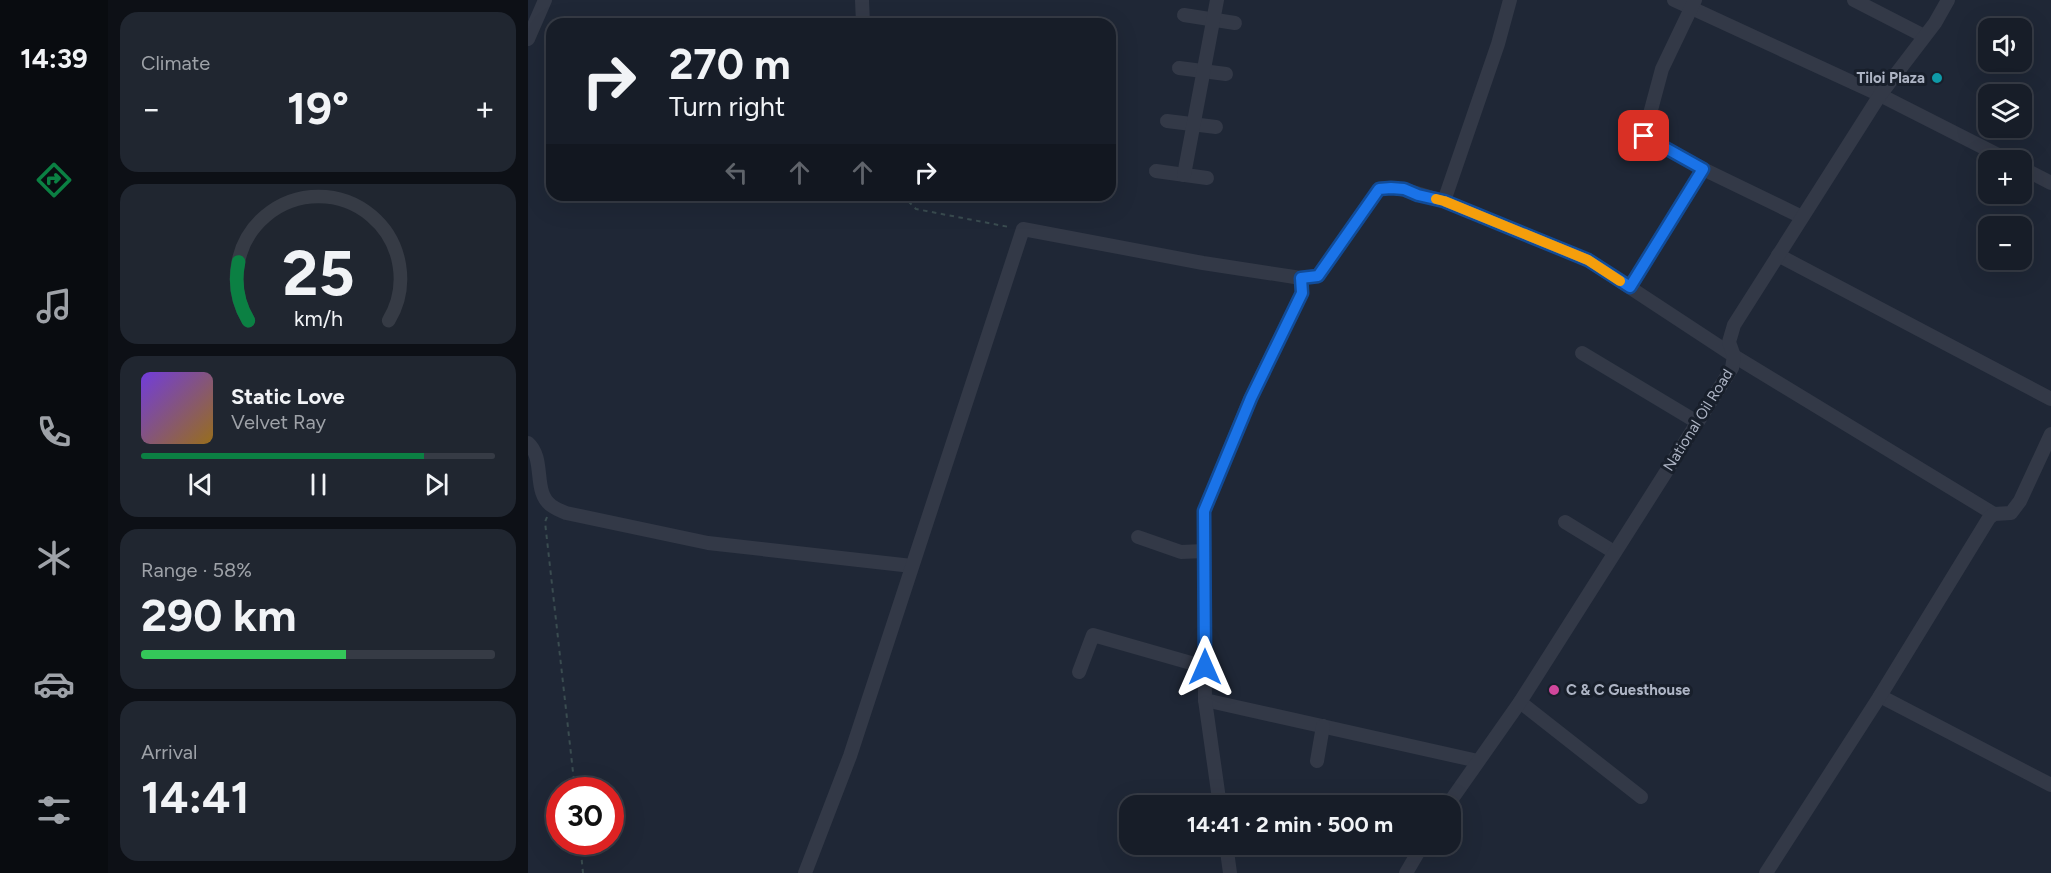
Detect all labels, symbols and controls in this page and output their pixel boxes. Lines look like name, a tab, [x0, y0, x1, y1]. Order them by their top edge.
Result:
map controls	[1978, 18, 2032, 270]
button: sound	[1978, 18, 2032, 72]
text: 270 m	[669, 39, 791, 90]
text: 14:39	[20, 42, 88, 75]
icon: right	[570, 42, 648, 120]
text: Climate	[141, 51, 210, 75]
place label: Tiloi Plaza	[1857, 69, 1925, 87]
marker: Tiloi Plaza	[1930, 71, 1944, 85]
text: 19°	[287, 81, 349, 135]
button: layers	[1978, 84, 2032, 138]
text: −	[141, 89, 162, 128]
text: +	[474, 89, 495, 128]
text: Turn right	[669, 90, 785, 123]
pin	[1618, 110, 1669, 161]
icon: arrive	[1627, 119, 1660, 152]
button: +	[1978, 150, 2032, 204]
icon: left	[720, 156, 753, 189]
icon: ahead	[783, 156, 816, 189]
icon: ahead	[846, 156, 879, 189]
icon: right	[909, 156, 942, 189]
icon: directions	[33, 159, 75, 201]
button: −	[1978, 216, 2032, 270]
text: 25	[282, 236, 354, 311]
icon: music	[33, 285, 75, 327]
text: km/h	[294, 307, 342, 332]
street label: National Oil Road	[1659, 366, 1737, 474]
text: Static Love	[231, 383, 345, 410]
text: Velvet Ray	[231, 410, 326, 434]
icon: phone	[33, 411, 75, 453]
icon: previous	[184, 468, 217, 501]
icon: pause	[302, 468, 335, 501]
icon: next	[420, 468, 453, 501]
icon: climate	[33, 537, 75, 579]
text: Range · 58%	[141, 558, 252, 582]
text: 290 km	[141, 588, 296, 642]
position arrow	[1173, 635, 1237, 699]
icon: car	[33, 663, 75, 705]
place label: C & C Guesthouse	[1566, 681, 1691, 699]
marker: C & C Guesthouse	[1547, 683, 1561, 697]
text: Arrival	[141, 740, 197, 764]
text: 14:41	[141, 770, 250, 824]
speed limit sign: 30	[546, 777, 624, 855]
icon: filters	[33, 789, 75, 831]
text: 14:41 · 2 min · 500 m	[1187, 811, 1393, 838]

